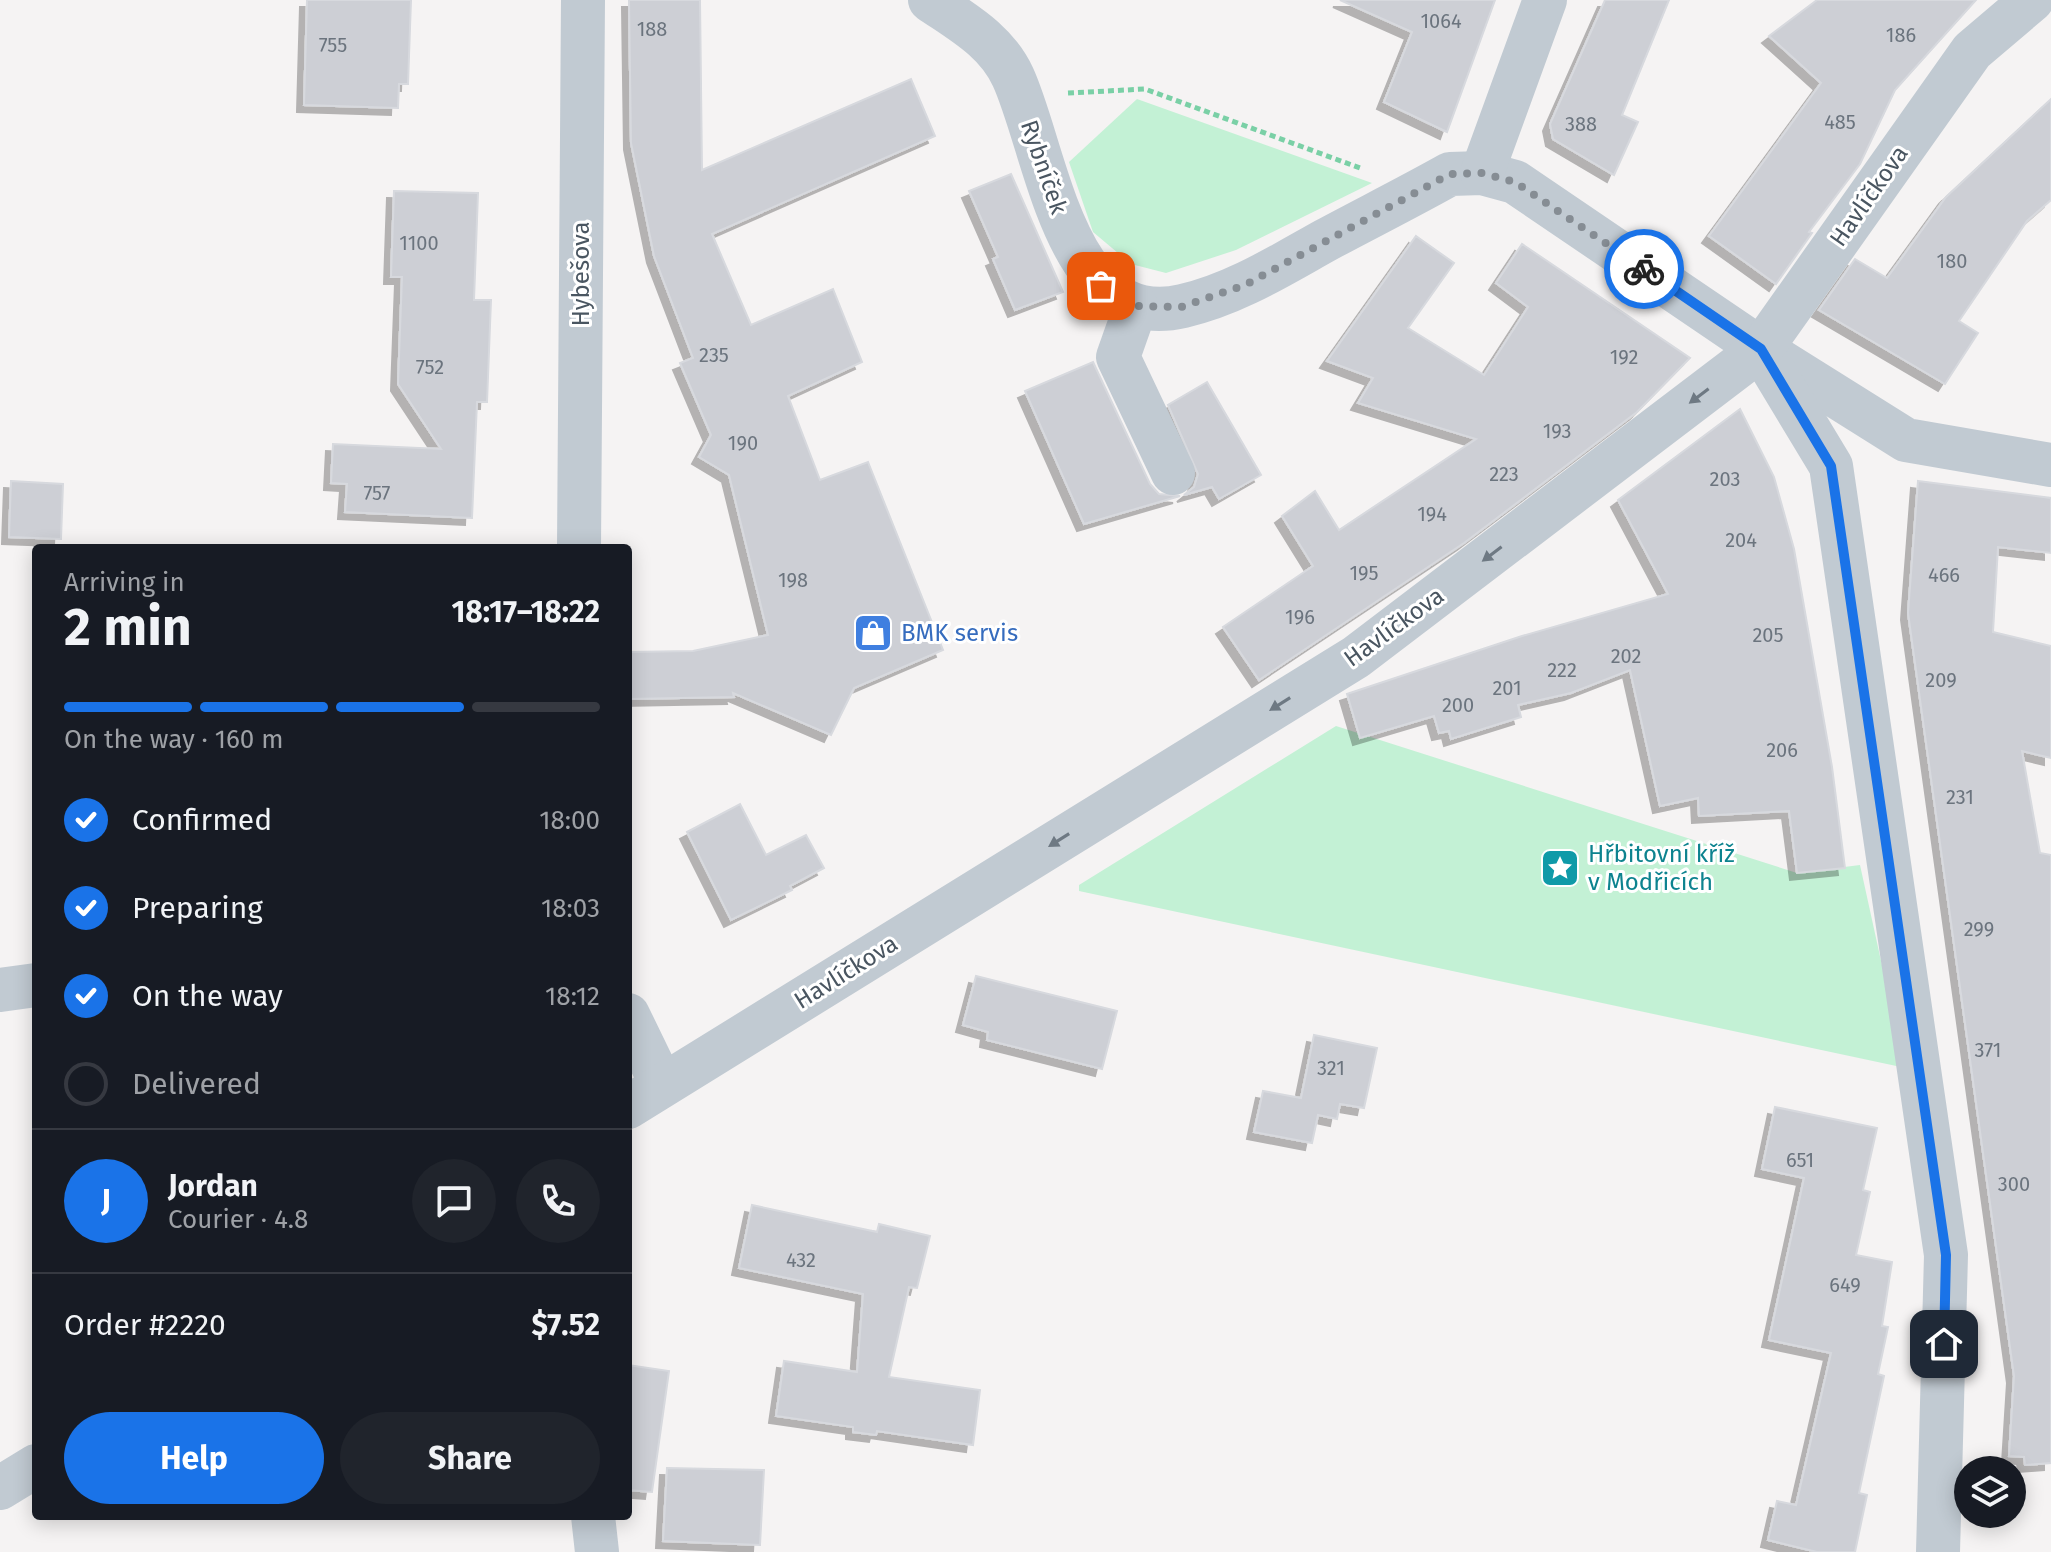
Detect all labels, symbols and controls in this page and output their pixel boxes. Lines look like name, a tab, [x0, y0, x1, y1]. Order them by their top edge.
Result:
house number: 1064	[1420, 9, 1462, 33]
house number: 188	[637, 17, 667, 41]
house number: 186	[1886, 23, 1916, 47]
house number: 755	[319, 33, 347, 57]
house number: 485	[1824, 110, 1856, 134]
house number: 388	[1565, 112, 1597, 136]
street label: Rybníček	[1015, 116, 1073, 218]
street label: Havlíčkova	[1824, 140, 1914, 252]
street label: Hybešova	[567, 221, 595, 327]
courier	[1604, 229, 1684, 309]
house number: 1100	[399, 231, 439, 255]
icon: bike	[1622, 247, 1666, 291]
house number: 180	[1937, 249, 1967, 273]
pin	[1067, 252, 1135, 320]
icon: bag	[1079, 264, 1123, 308]
house number: 235	[699, 343, 729, 367]
house number: 192	[1610, 345, 1638, 369]
house number: 752	[416, 355, 444, 379]
one-way arrow	[1689, 388, 1709, 404]
house number: 193	[1543, 419, 1571, 443]
house number: 190	[728, 431, 758, 455]
house number: 223	[1489, 462, 1519, 486]
house number: 203	[1710, 467, 1740, 491]
house number: 757	[364, 481, 391, 505]
house number: 194	[1417, 502, 1447, 526]
house number: 204	[1725, 528, 1757, 552]
one-way arrow	[1482, 545, 1502, 561]
house number: 195	[1349, 561, 1379, 585]
house number: 466	[1928, 563, 1960, 587]
text: Arriving in	[64, 567, 185, 598]
house number: 198	[778, 568, 808, 592]
street label: Havlíčkova	[1339, 581, 1449, 673]
text: 18:17–18:22	[451, 594, 600, 630]
text: 2 min	[64, 596, 192, 659]
house number: 196	[1285, 605, 1315, 629]
shop icon: BMK servis	[852, 612, 894, 654]
place label: BMK servis	[901, 619, 1018, 647]
house number: 205	[1752, 623, 1784, 647]
house number: 202	[1611, 644, 1641, 668]
house number: 222	[1547, 658, 1577, 682]
house number: 209	[1925, 668, 1957, 692]
house number: 201	[1492, 676, 1522, 700]
house number: 200	[1442, 693, 1474, 717]
one-way arrow	[1269, 697, 1291, 711]
text: On the way · 160 m	[64, 724, 284, 755]
house number: 206	[1766, 738, 1798, 762]
house number: 231	[1946, 785, 1974, 809]
icon: check	[64, 798, 108, 842]
text: Confirmed	[132, 802, 272, 838]
text: 18:00	[539, 805, 600, 836]
one-way arrow	[1048, 833, 1070, 847]
place label: Hřbitovní kříž v Modřicích	[1588, 840, 1735, 896]
place icon: Hřbitovní kříž v Modřicích	[1539, 847, 1581, 889]
icon: check	[64, 886, 108, 930]
text: Preparing	[132, 890, 263, 926]
text: 18:03	[541, 893, 600, 924]
house number: 299	[1964, 917, 1994, 941]
street label: Havlíčkova	[789, 929, 903, 1015]
icon: check	[64, 974, 108, 1018]
text: On the way	[132, 978, 283, 1014]
text: 18:12	[545, 981, 600, 1012]
house number: 371	[1974, 1038, 2002, 1062]
house number: 321	[1317, 1056, 1345, 1080]
text: Delivered	[132, 1066, 261, 1102]
house number: 651	[1786, 1148, 1814, 1172]
button: chat	[412, 1159, 496, 1243]
button: phone	[516, 1159, 600, 1243]
text: Jordan	[168, 1168, 258, 1204]
house number: 300	[1998, 1172, 2030, 1196]
text: J	[101, 1183, 111, 1219]
text: Courier · 4.8	[168, 1204, 308, 1235]
house number: 432	[786, 1248, 816, 1272]
house number: 649	[1829, 1273, 1861, 1297]
text: Order #2220	[64, 1307, 226, 1343]
text: $7.52	[531, 1307, 600, 1343]
pin	[1910, 1310, 1978, 1378]
icon: home	[1922, 1322, 1966, 1366]
button: Help	[64, 1412, 324, 1504]
button: Share	[340, 1412, 600, 1504]
map controls	[1954, 1456, 2026, 1528]
button: layers	[1954, 1456, 2026, 1528]

